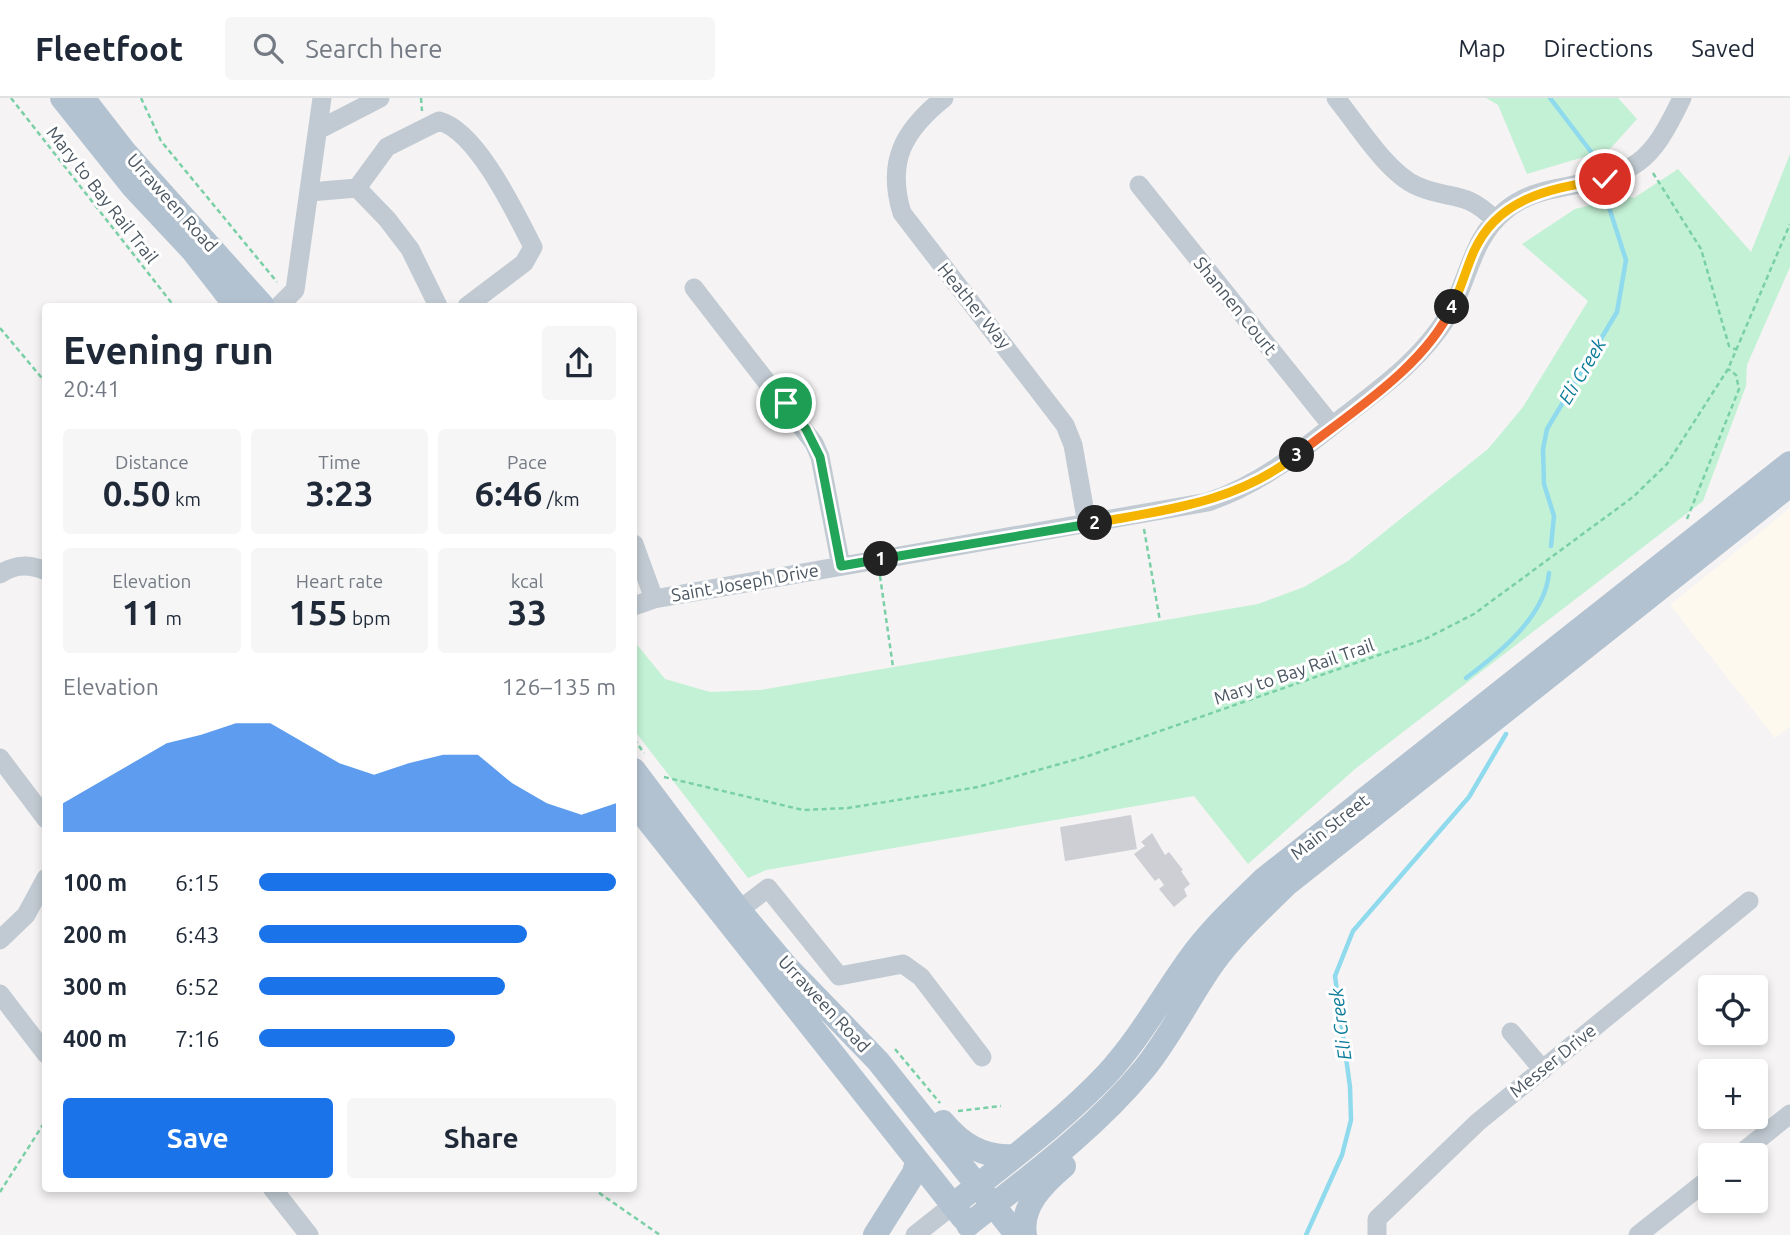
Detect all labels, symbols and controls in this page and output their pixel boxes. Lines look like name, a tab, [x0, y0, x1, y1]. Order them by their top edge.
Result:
search box	[225, 17, 715, 80]
icon: search	[249, 29, 287, 67]
text: Fleetfoot	[35, 30, 183, 67]
text: Search here	[305, 34, 443, 63]
text: Map	[1458, 35, 1505, 62]
text: Directions	[1543, 35, 1653, 62]
text: Saved	[1691, 35, 1755, 62]
street label: Mary to Bay Rail Trail	[43, 122, 163, 267]
street label: Urraween Road	[124, 149, 222, 255]
pin	[1575, 149, 1635, 209]
icon: check	[1586, 160, 1624, 198]
street label: Shannen Court	[1190, 253, 1281, 358]
street label: Heather Way	[934, 259, 1016, 352]
pin: 4	[1434, 290, 1470, 325]
text: 4	[1446, 295, 1457, 317]
button: share	[542, 326, 616, 400]
text: Evening run	[63, 329, 274, 371]
water label: Eli Creek	[1554, 334, 1610, 408]
pin	[756, 373, 816, 433]
text: 20:41	[63, 376, 121, 401]
icon: arrive	[767, 384, 805, 422]
pin: 3	[1280, 438, 1314, 472]
text: 3	[1291, 443, 1302, 465]
text: Distance	[115, 451, 189, 473]
text: Time	[318, 451, 361, 473]
text: Pace	[507, 451, 547, 473]
text: 0.50	[103, 473, 171, 513]
text: 3:23	[306, 473, 373, 513]
text: 6:46	[475, 473, 542, 513]
text: km	[171, 488, 201, 510]
text: /km	[542, 488, 580, 510]
pin: 2	[1078, 506, 1112, 540]
text: 2	[1089, 511, 1100, 533]
pin: 1	[864, 542, 898, 576]
text: 1	[875, 547, 886, 569]
street label: Saint Joseph Drive	[670, 559, 820, 605]
text: Elevation	[112, 570, 191, 592]
text: Heart rate	[296, 570, 383, 592]
text: kcal	[511, 570, 544, 592]
text: 11	[122, 592, 161, 632]
text: 155	[288, 592, 348, 632]
text: 33	[507, 592, 547, 632]
text: m	[161, 607, 182, 629]
text: bpm	[348, 607, 391, 629]
street label: Mary to Bay Rail Trail	[1211, 634, 1377, 708]
text: Elevation	[63, 674, 159, 699]
text: 126–135 m	[502, 674, 616, 699]
street label: Main Street	[1286, 789, 1373, 863]
text: 100 m	[63, 870, 127, 895]
text: 6:15	[175, 870, 220, 895]
text: 200 m	[63, 922, 127, 947]
text: 6:43	[175, 922, 220, 947]
street label: Urraween Road	[775, 951, 875, 1056]
text: 300 m	[63, 974, 127, 999]
text: 6:52	[175, 974, 220, 999]
map controls	[1698, 975, 1768, 1213]
button: locate	[1698, 975, 1768, 1045]
water label: Eli Creek	[1325, 986, 1355, 1061]
street label: Messer Drive	[1505, 1020, 1599, 1101]
text: 400 m	[63, 1026, 127, 1051]
text: 7:16	[175, 1026, 220, 1051]
button: +	[1698, 1059, 1768, 1129]
button: Save	[63, 1098, 333, 1178]
button: Share	[347, 1098, 616, 1178]
button: −	[1698, 1143, 1768, 1213]

